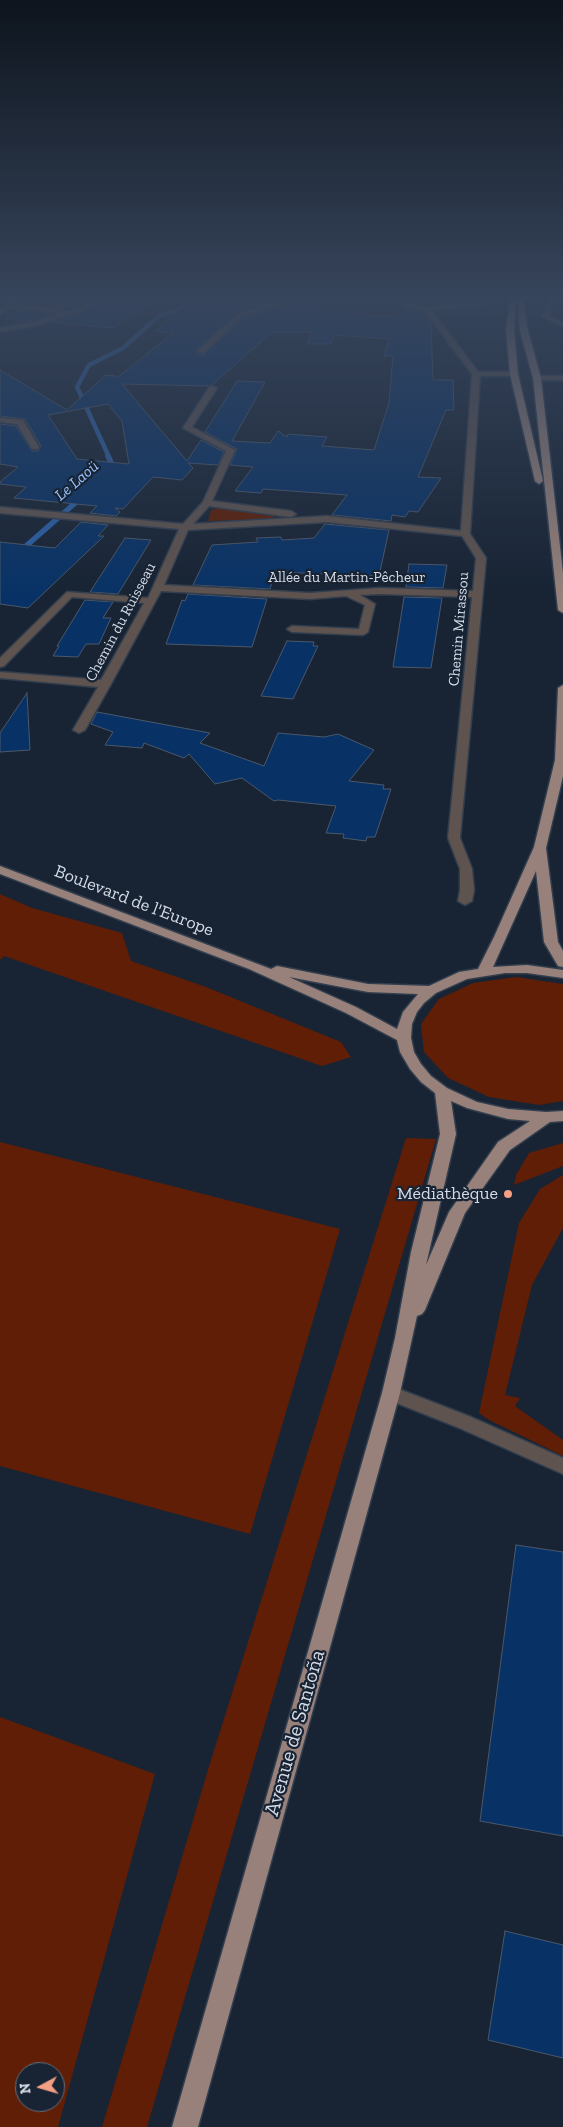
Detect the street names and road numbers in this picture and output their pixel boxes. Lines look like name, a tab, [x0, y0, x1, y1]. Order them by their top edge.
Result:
street label: Chemin du Ruisseau	[82, 559, 160, 685]
street label: Allée du Martin-Pêcheur	[268, 569, 426, 587]
street label: Chemin Mirassou	[445, 571, 473, 687]
street label: Boulevard de l'Europe	[51, 861, 217, 941]
street label: Avenue de Santoña	[259, 1647, 331, 1819]

